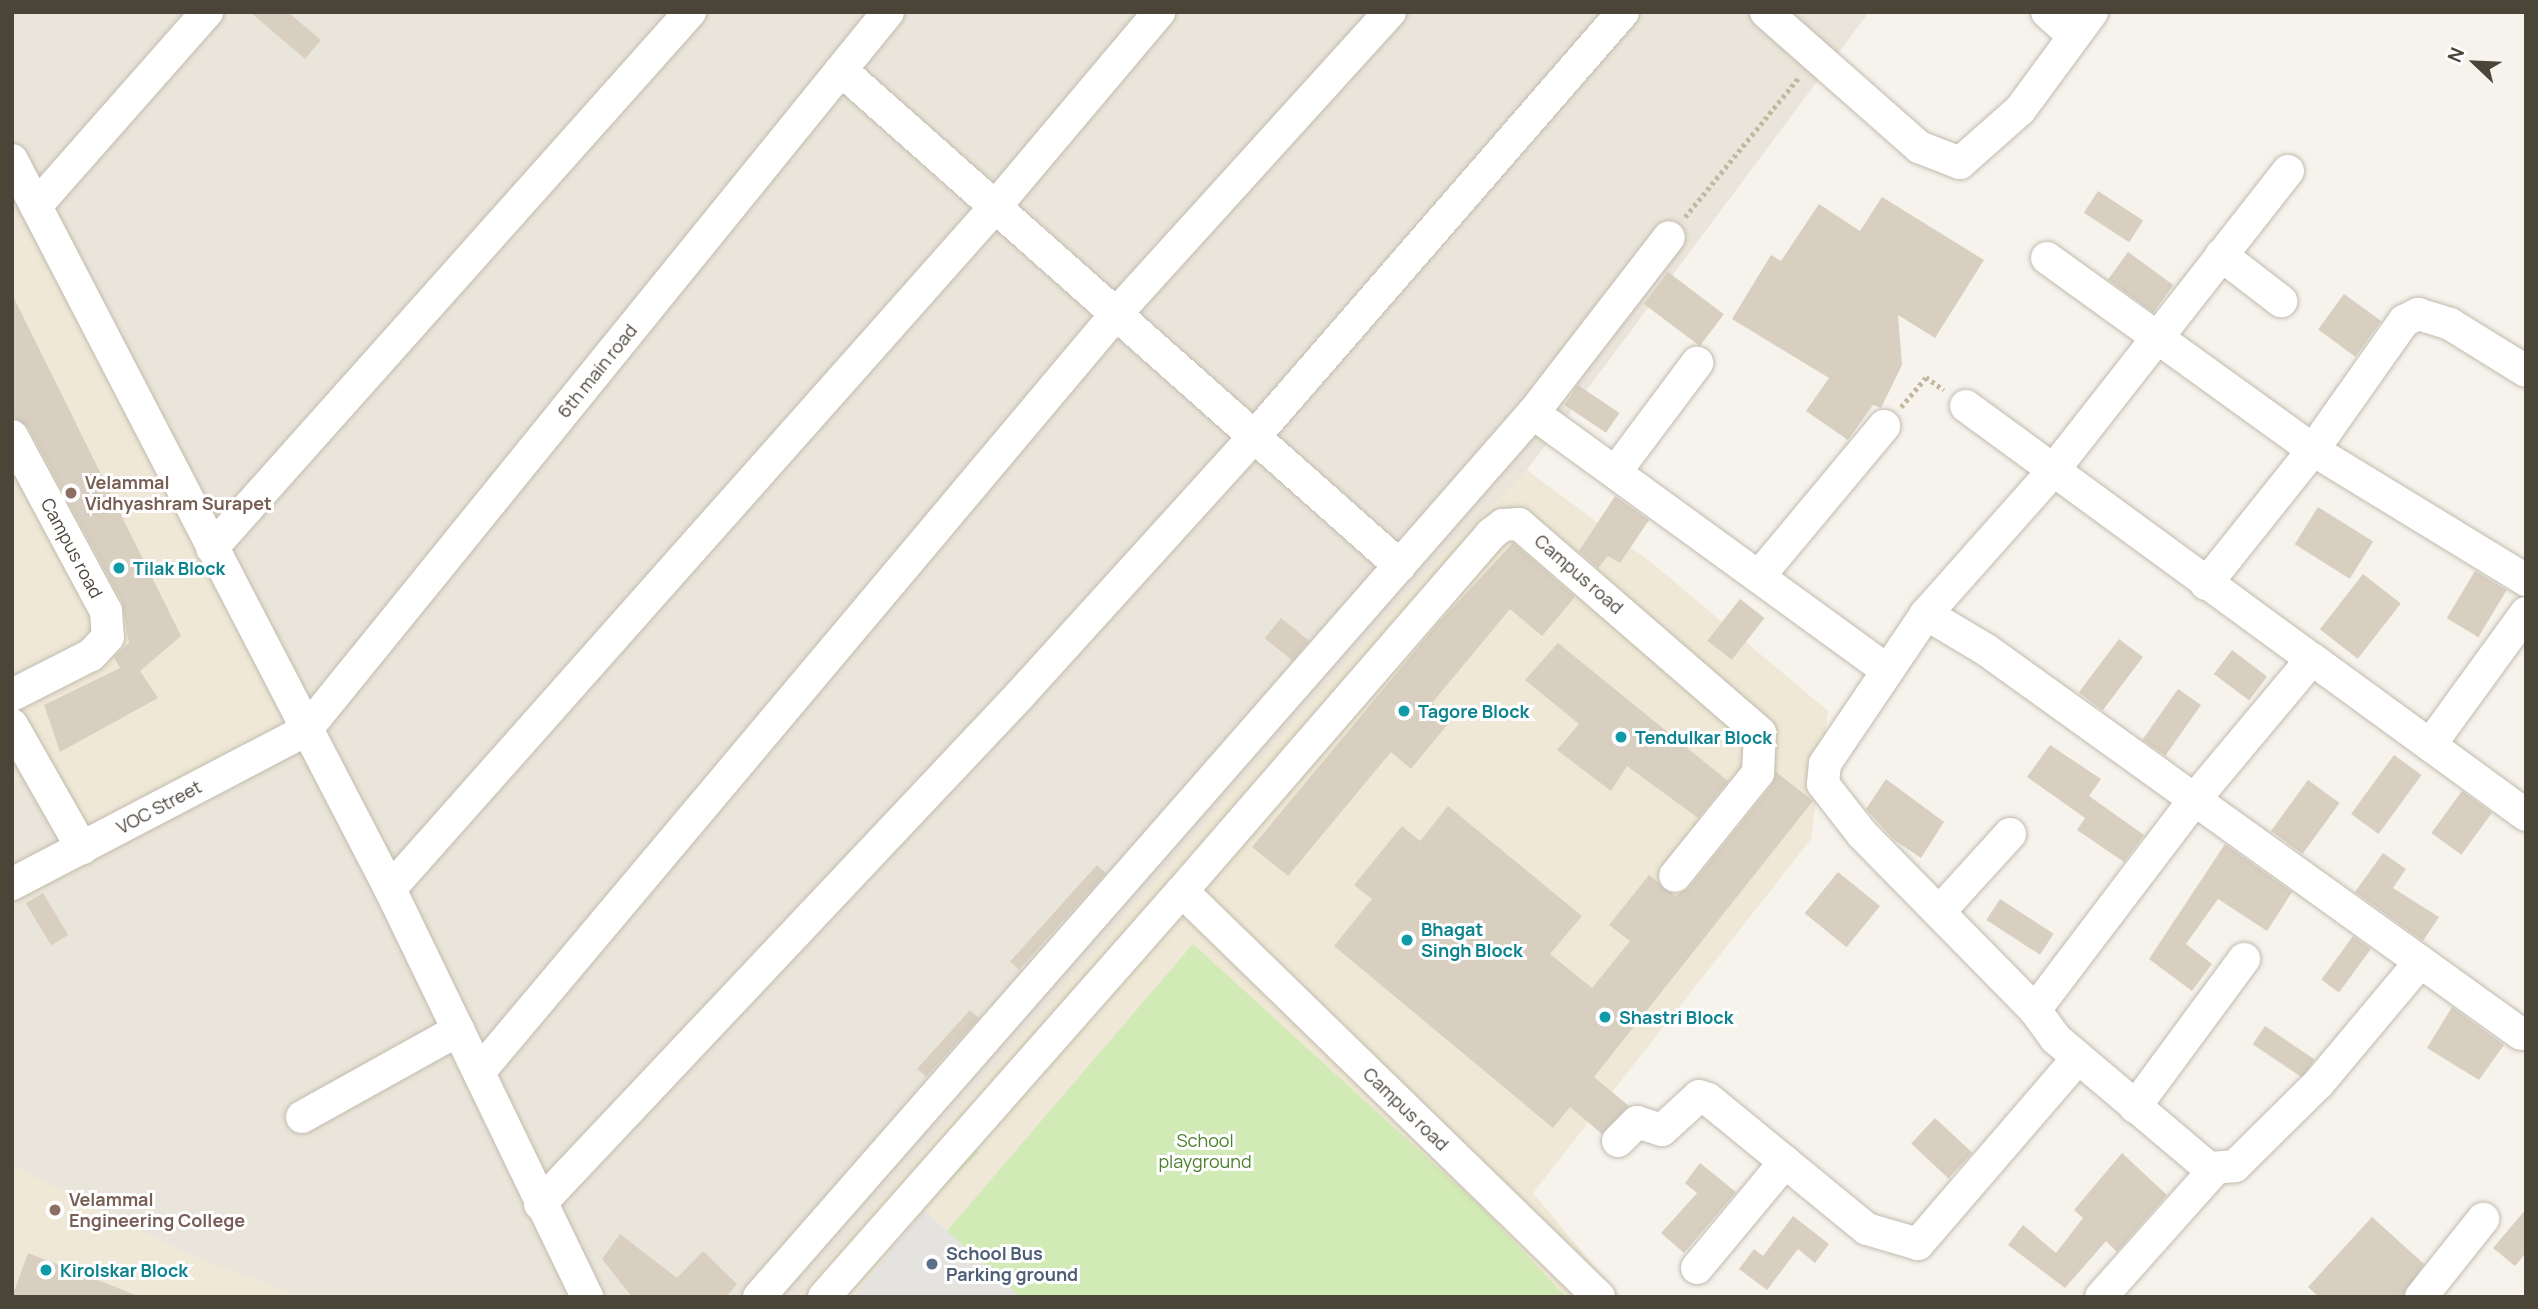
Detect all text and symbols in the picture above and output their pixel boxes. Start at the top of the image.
north arrow [2440,28,2510,98]
text: N [2441,43,2470,66]
street label: 6th main road [553,320,641,422]
place label: Velammal Vidhyashram Surapet [85,472,272,514]
marker: Velammal Vidhyashram Surapet [63,485,79,501]
street label: Campus road [37,494,107,602]
street label: Campus road [1530,530,1628,618]
place label: Tilak Block [133,557,225,579]
marker: Tilak Block [111,560,127,576]
place label: Tagore Block [1418,700,1529,722]
marker: Tagore Block [1396,703,1412,719]
place label: Tendulkar Block [1635,726,1772,748]
marker: Tendulkar Block [1613,729,1629,745]
street label: VOC Street [113,776,205,838]
place label: Bhagat Singh Block [1421,919,1523,962]
marker: Bhagat Singh Block [1399,932,1415,948]
place label: Shastri Block [1619,1006,1733,1028]
marker: Shastri Block [1597,1009,1613,1025]
street label: Campus road [1359,1063,1453,1155]
park label: School playground [1158,1130,1252,1172]
place label: Velammal Engineering College [69,1189,245,1232]
marker: Velammal Engineering College [47,1202,63,1218]
place label: School Bus Parking ground [946,1243,1078,1286]
marker: School Bus Parking ground [924,1256,940,1272]
place label: Kirolskar Block [60,1259,188,1281]
marker: Kirolskar Block [38,1262,54,1278]

